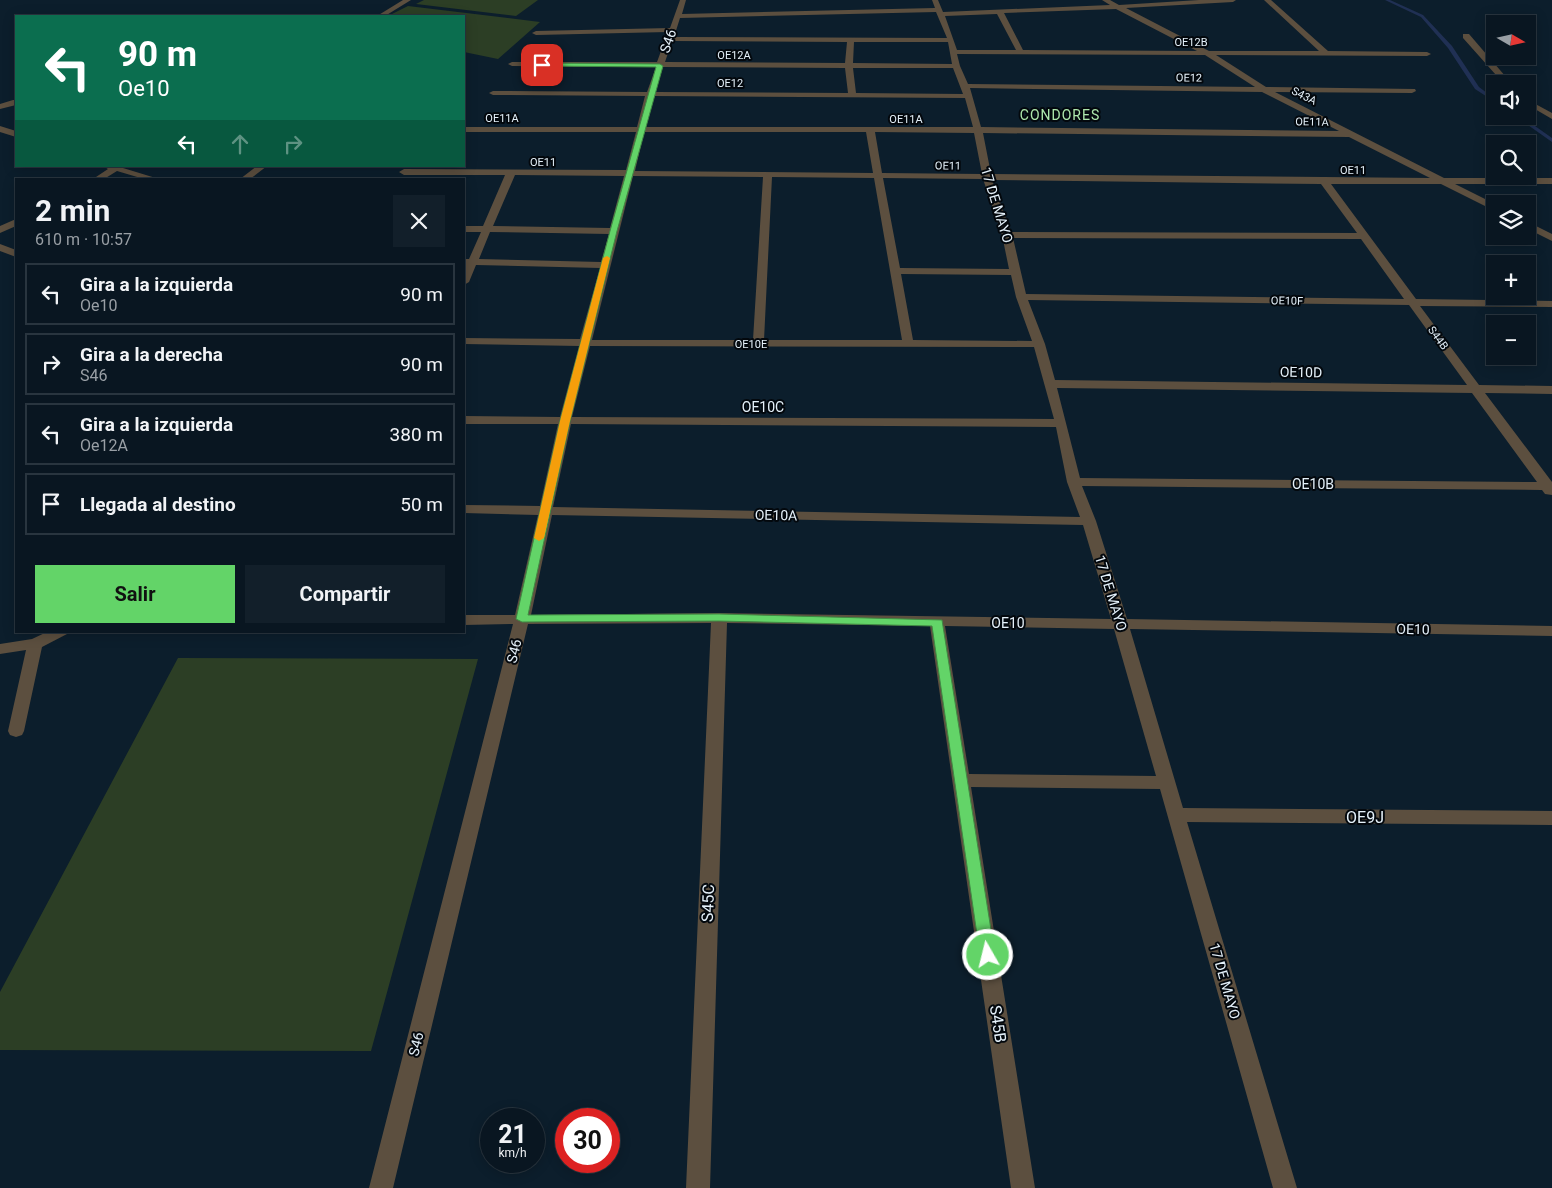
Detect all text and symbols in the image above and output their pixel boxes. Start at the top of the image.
north arrow [1486,15,1536,65]
map controls [1486,15,1536,365]
street label: S46 [657,27,680,55]
text: 90 m [118,34,197,75]
icon: left [35,35,100,100]
street label: OE12B [1174,36,1208,49]
pin [521,44,563,86]
street label: OE12A [717,49,751,62]
icon: arrive [528,51,556,79]
street label: OE12 [1176,71,1202,85]
button: sound [1486,75,1536,125]
text: Oe10 [118,76,170,101]
street label: OE12 [717,77,743,90]
street label: S43A [1289,84,1319,108]
district label: CONDORES [1020,107,1100,123]
street label: OE11A [485,112,519,125]
street label: OE11A [889,113,923,126]
street label: OE11A [1295,115,1330,129]
icon: left [173,130,201,158]
icon: ahead [226,130,254,158]
icon: right [279,130,307,158]
button: search [1486,135,1536,185]
street label: OE11 [530,156,556,169]
street label: OE11 [935,159,961,173]
street label: OE11 [1340,164,1366,177]
street label: 17 DE MAYO [978,165,1016,245]
text: 2 min [35,193,110,228]
button: close [393,195,445,247]
button: layers [1486,195,1536,245]
text: 610 m · 10:57 [35,230,132,249]
button: + [1486,255,1536,305]
text: Gira a la izquierda [80,273,233,296]
icon: left [37,280,65,308]
text: 90 m [400,283,443,306]
street label: OE10F [1271,294,1303,308]
text: Oe10 [80,296,117,315]
button: − [1486,315,1536,365]
street label: S44B [1425,324,1451,352]
street label: OE10E [735,338,767,351]
text: Gira a la derecha [80,343,223,366]
icon: right [37,350,65,378]
text: 90 m [400,353,443,376]
street label: OE10D [1280,364,1322,380]
text: S46 [80,366,107,385]
street label: OE10C [742,399,784,415]
text: Gira a la izquierda [80,413,233,436]
icon: left [37,420,65,448]
text: 380 m [390,423,443,446]
text: Oe12A [80,436,128,455]
street label: OE10B [1292,476,1334,492]
icon: arrive [37,490,65,518]
text: Llegada al destino [80,493,236,516]
text: 50 m [400,493,443,516]
street label: OE10A [755,507,797,523]
street label: 17 DE MAYO [1092,553,1130,633]
button: Salir [35,565,235,623]
button: Compartir [245,565,445,623]
street label: OE10 [991,615,1025,631]
street label: OE10 [1396,621,1430,637]
street label: S46 [503,637,525,665]
street label: OE9J [1346,808,1384,827]
street label: S45C [698,884,718,922]
position arrow [961,928,1013,980]
street label: 17 DE MAYO [1206,941,1244,1021]
street label: S45B [986,1004,1010,1044]
street label: S46 [405,1030,427,1058]
speed limit sign: 30 [555,1108,620,1173]
text: 21 [498,1120,527,1149]
text: km/h [498,1146,527,1160]

